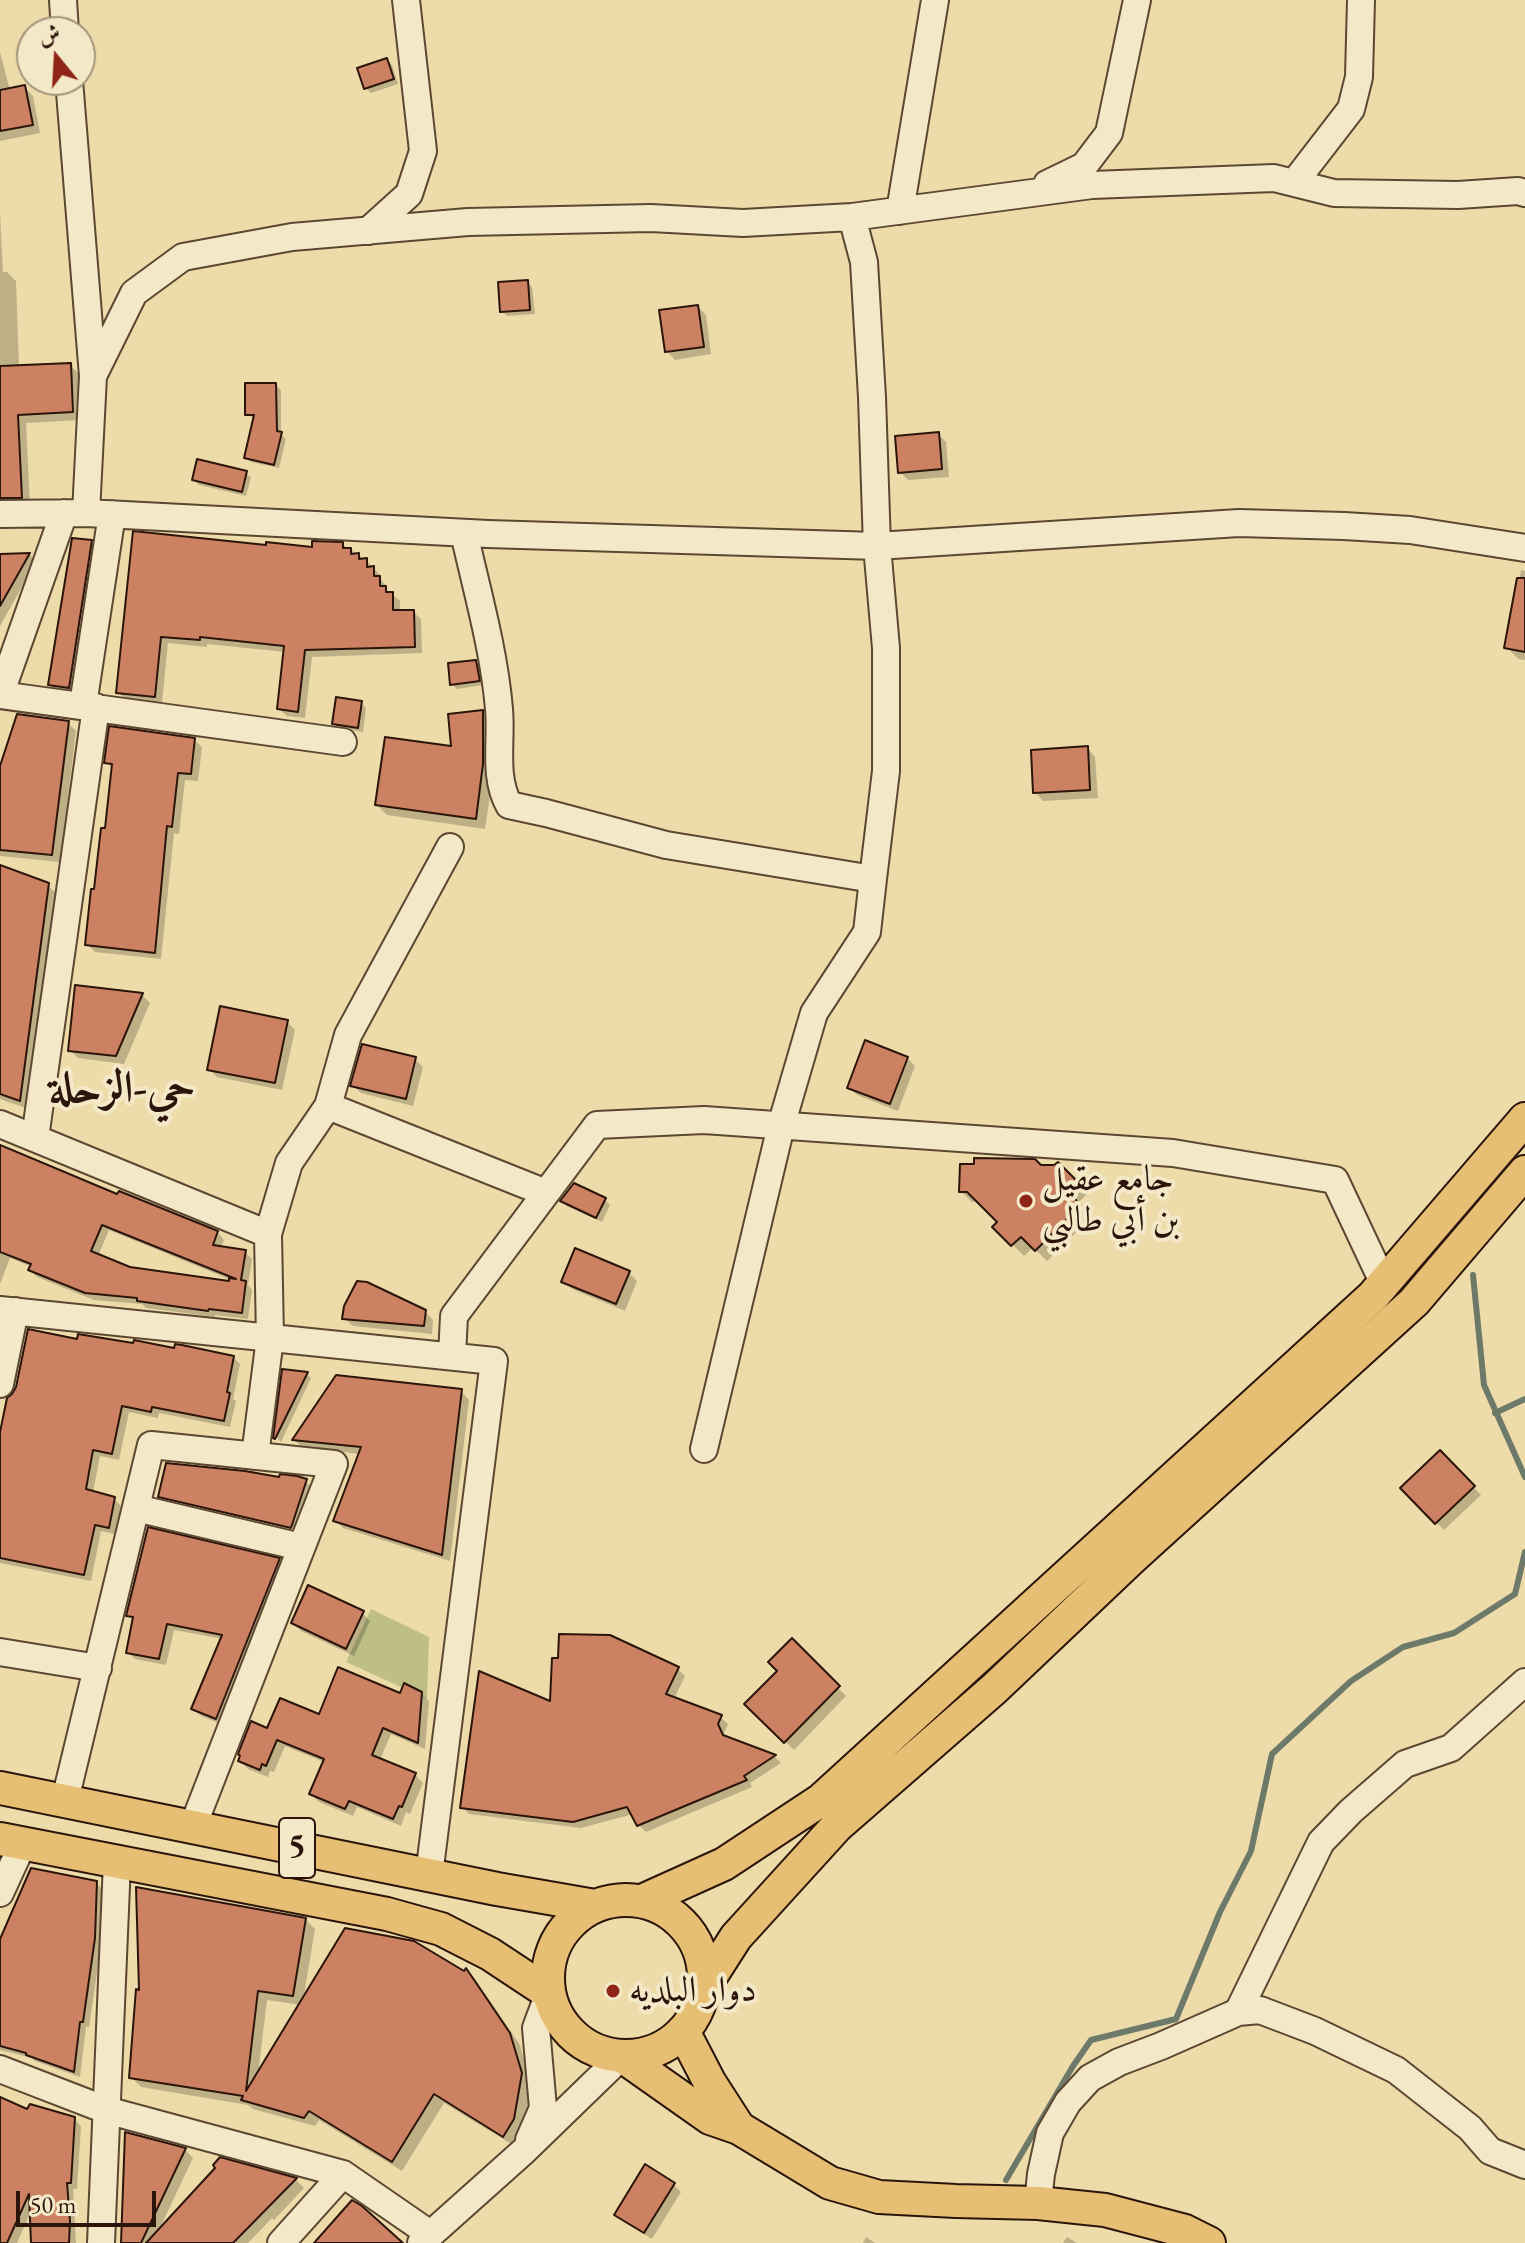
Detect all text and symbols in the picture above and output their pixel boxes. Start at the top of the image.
north arrow [16,16,96,96]
text: ش [34,17,64,52]
district label: حي-الزحلة [49,1064,195,1116]
place label: جامع عقيل بن أبي طالبي [1042,1158,1179,1243]
marker: جامع عقيل بن أبي طالبي [1017,1192,1035,1210]
road number: 5 [279,1818,315,1878]
place label: دوار البلديه [629,1969,757,2013]
marker: دوار البلديه [604,1982,622,2000]
scale bar [20,2175,160,2225]
text: 50 m [30,2189,77,2220]

